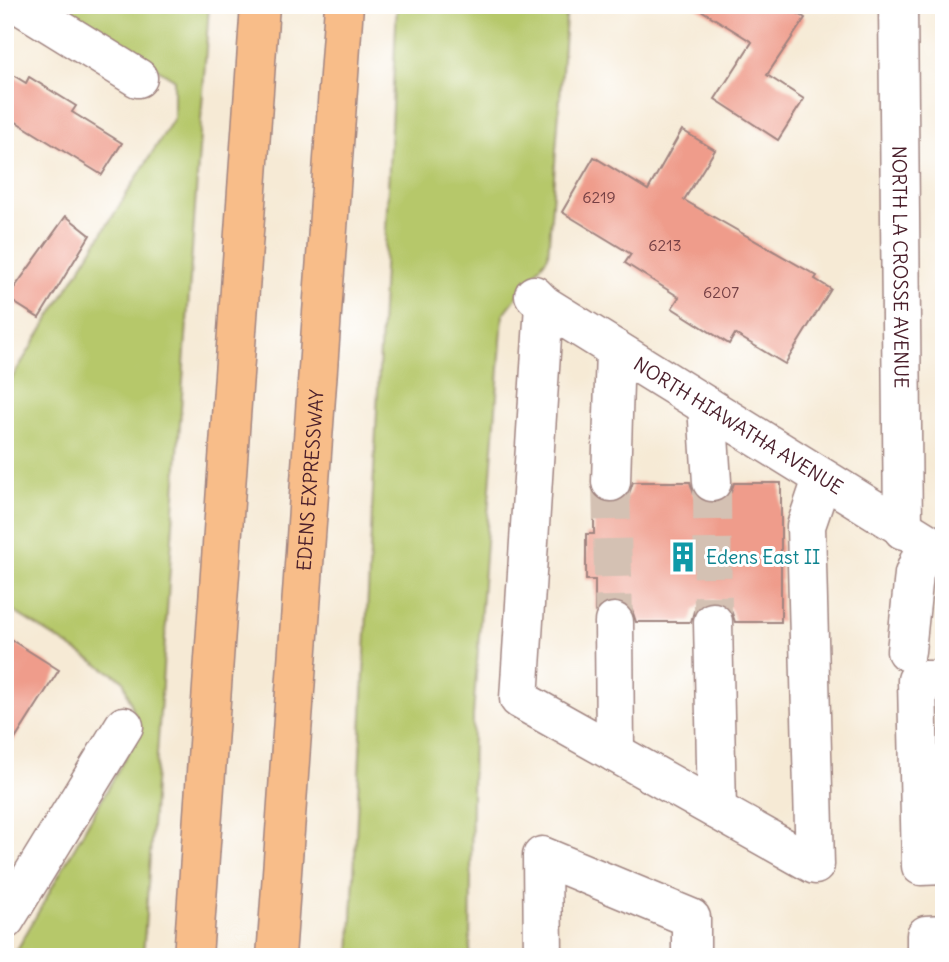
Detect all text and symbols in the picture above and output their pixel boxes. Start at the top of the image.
street label: NORTH LA CROSSE AVENUE [887,145,914,389]
house number: 6219 [582,187,616,207]
house number: 6213 [648,235,682,255]
house number: 6207 [703,282,739,302]
street label: NORTH HIAWATHA AVENUE [629,352,848,499]
street label: EDENS EXPRESSWAY [292,388,329,572]
building icon: Edens East II [666,540,700,574]
place label: Edens East II [706,545,820,569]

